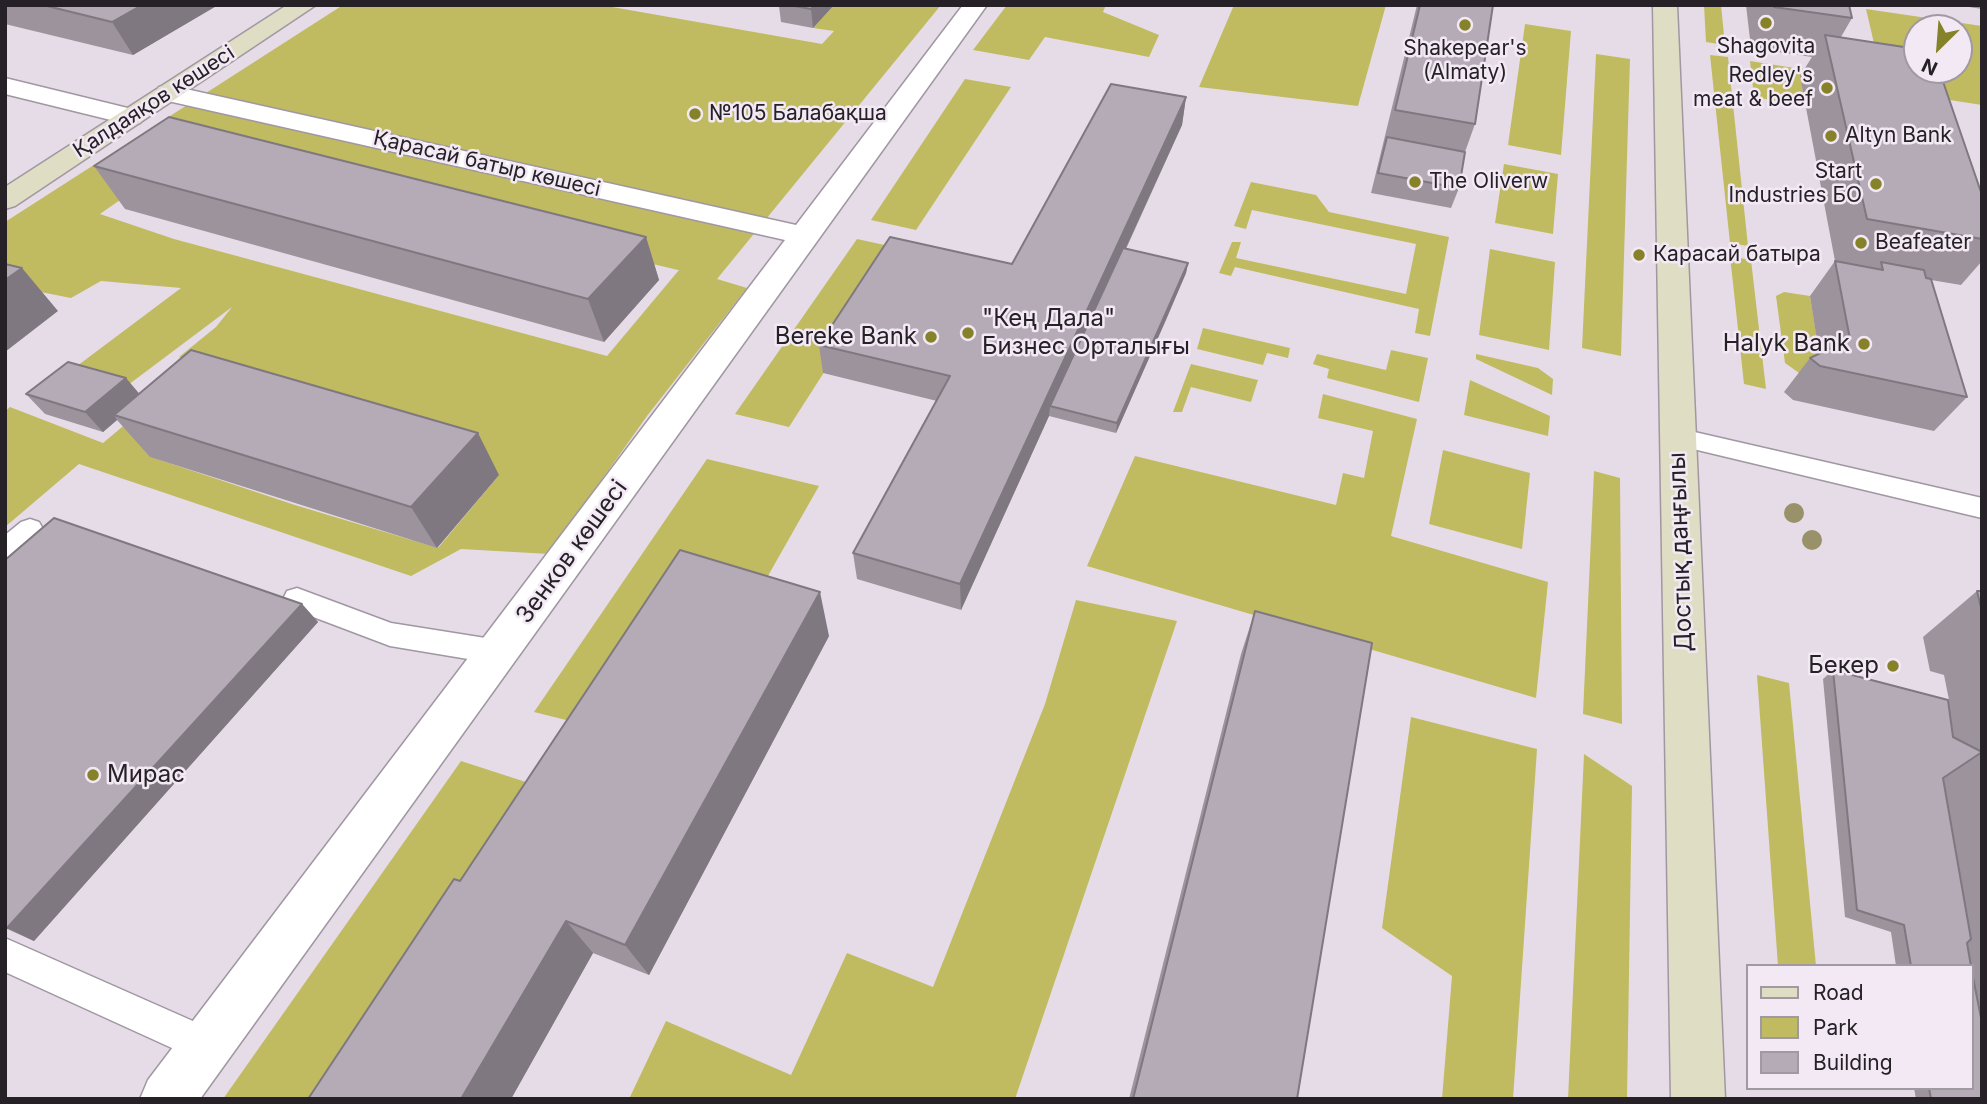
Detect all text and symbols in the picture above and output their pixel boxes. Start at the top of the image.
north arrow [1903,14,1973,84]
marker: Shagovita [1758,15,1774,31]
marker: Shakepear's (Almaty) [1457,17,1473,33]
place label: Shagovita [1717,34,1815,60]
place label: Shakepear's (Almaty) [1403,36,1527,86]
street label: Қалдаяқов көшесі [69,40,239,164]
text: N [1918,53,1941,80]
place label: Redley's meat & beef [1693,63,1813,113]
marker: Redley's meat & beef [1819,80,1835,96]
place label: №105 Балабақша [709,101,887,127]
marker: №105 Балабақша [687,106,703,122]
place label: Altyn Bank [1845,123,1952,149]
street label: Қарасай батыр көшесі [371,126,603,202]
marker: Altyn Bank [1823,128,1839,144]
place label: Start Industries БО [1729,159,1862,209]
place label: The Oliverw [1429,169,1548,195]
marker: The Oliverw [1407,174,1423,190]
marker: Start Industries БО [1868,176,1884,192]
place label: Beafeater [1875,230,1971,256]
marker: Beafeater [1853,235,1869,251]
place label: Карасай батыра [1653,242,1821,268]
marker: Карасай батыра [1631,247,1647,263]
place label: "Кең Дала" Бизнес Орталығы [982,305,1190,361]
place label: Bereke Bank [775,323,917,351]
marker: "Кең Дала" Бизнес Орталығы [960,325,976,341]
marker: Bereke Bank [923,329,939,345]
place label: Halyk Bank [1723,330,1850,358]
marker: Halyk Bank [1856,336,1872,352]
street label: Достық даңғылы [1663,452,1699,652]
street label: Зенков көшесі [510,475,634,629]
place label: Бекер [1808,652,1879,680]
marker: Бекер [1885,658,1901,674]
place label: Мирас [107,761,185,789]
marker: Мирас [85,767,101,783]
legend [1745,964,1973,1090]
text: Road [1813,980,1864,1005]
text: Park [1813,1015,1858,1040]
text: Building [1813,1050,1893,1075]

